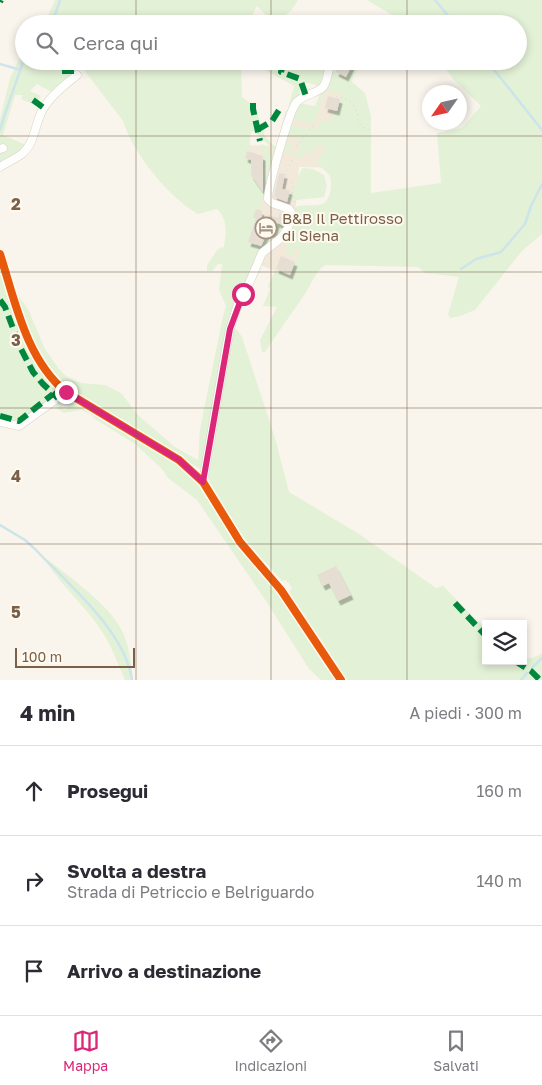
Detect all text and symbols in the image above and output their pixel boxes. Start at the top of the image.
search box [15,15,527,70]
icon: search [33,29,61,57]
text: Cerca qui [73,31,158,54]
north arrow [422,85,467,130]
text: 2 [11,194,21,214]
place label: B&B Il Pettirosso di Siena [282,209,403,244]
hotel icon: B&B Il Pettirosso di Siena [254,216,278,240]
route start [232,283,255,306]
text: 3 [11,330,21,350]
route end [55,381,78,404]
text: 4 [11,466,21,486]
text: 5 [11,602,21,622]
map controls [482,620,527,665]
button: layers [482,620,527,665]
scale bar [15,645,135,668]
text: 100 m [22,648,62,665]
text: 4 min [20,700,75,726]
text: A piedi · 300 m [410,703,522,723]
icon: ahead [20,777,48,805]
text: Prosegui [67,779,148,802]
text: 160 m [476,781,522,801]
text: Svolta a destra [67,859,206,882]
icon: right [20,867,48,895]
text: 140 m [476,871,522,891]
text: Strada di Petriccio e Belriguardo [67,882,314,902]
icon: arrive [20,957,48,985]
text: Arrivo a destinazione [67,959,261,982]
tab: Mappa [63,1027,108,1074]
tab: Indicazioni [234,1027,307,1074]
tab: Salvati [433,1027,479,1074]

